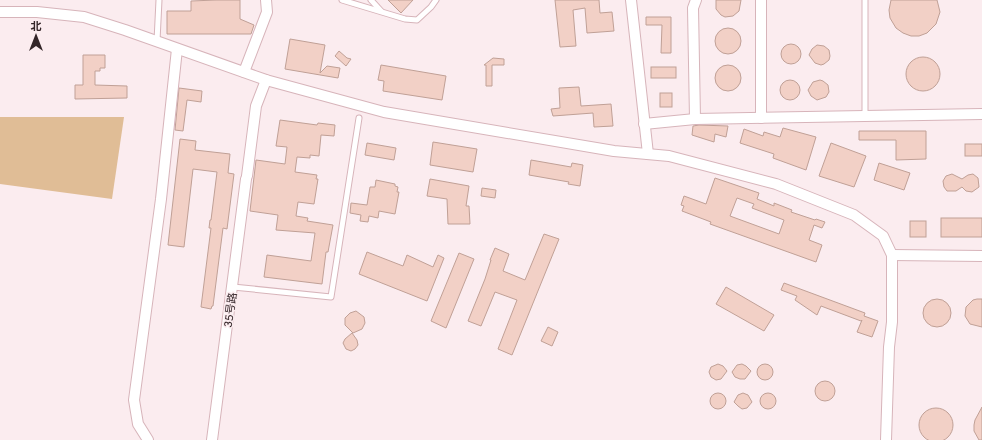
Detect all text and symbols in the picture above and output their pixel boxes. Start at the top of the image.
north arrow [16,16,56,56]
text: 北 [31,20,42,34]
street label: 35号路 [222,292,240,329]

